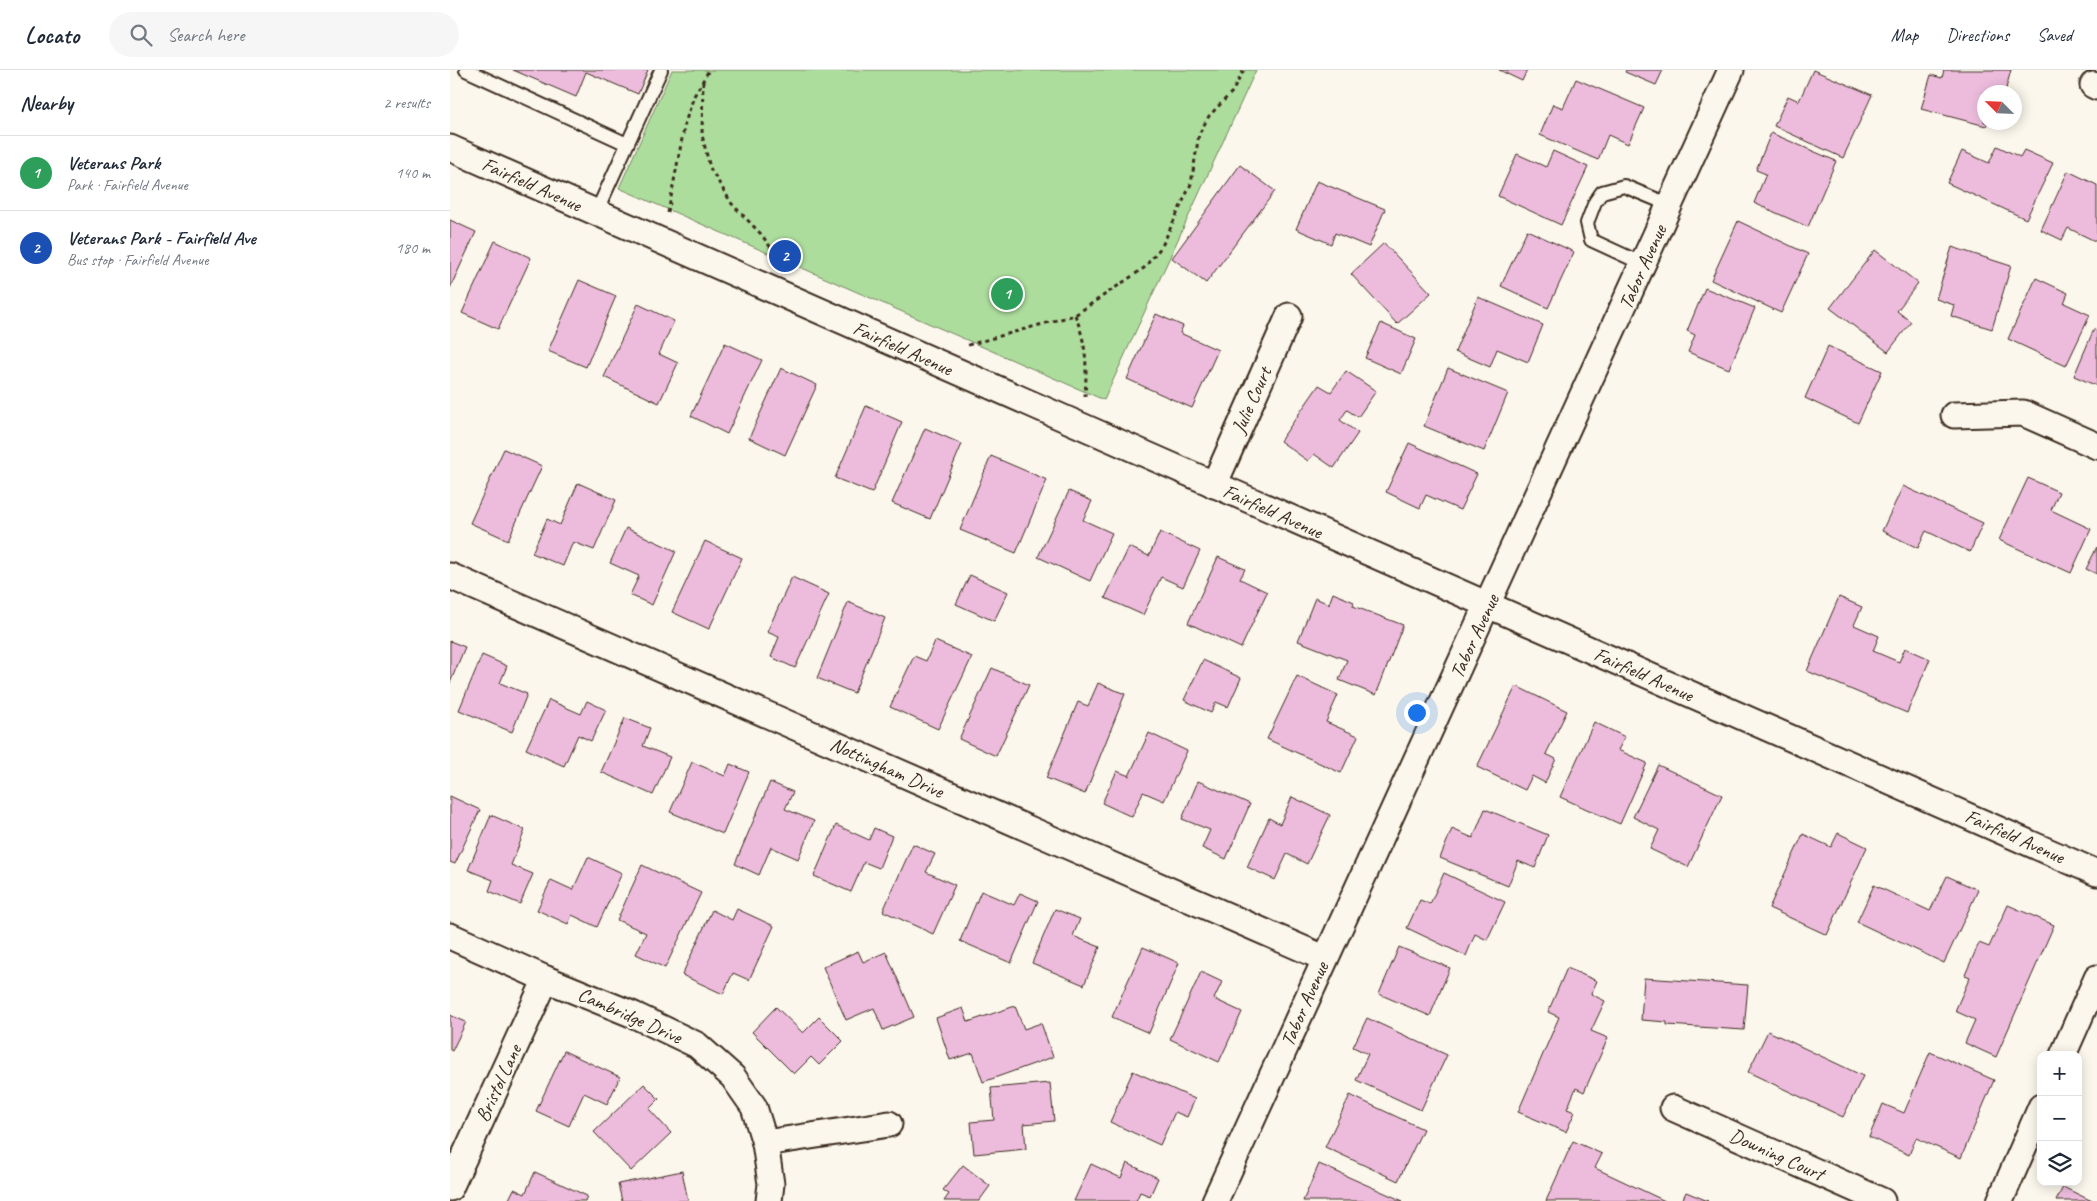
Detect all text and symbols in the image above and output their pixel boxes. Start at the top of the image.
search box [109,12,459,57]
text: Locato [25,20,79,50]
icon: search [127,21,155,49]
text: Search here [167,23,245,47]
text: Map [1891,24,1918,46]
text: Directions [1946,24,2009,46]
text: Saved [2037,24,2072,46]
north arrow [1977,85,2022,130]
text: Nearby [20,90,73,116]
text: 2 results [383,93,430,113]
text: Veterans Park [67,151,160,175]
street label: Fairfield Avenue [478,152,587,218]
text: 1 [32,163,40,183]
text: 140 m [396,163,430,183]
text: Park · Fairfield Avenue [67,175,188,195]
street label: Tabor Avenue [1613,220,1673,313]
text: Veterans Park - Fairfield Ave [67,226,256,250]
pin: 2 [769,237,801,275]
text: 2 [32,238,40,258]
text: 180 m [396,238,430,258]
text: Bus stop · Fairfield Avenue [67,250,208,270]
pin: 1 [991,275,1023,313]
street label: Fairfield Avenue [849,316,958,382]
street label: Julie Court [1225,361,1278,438]
street label: Fairfield Avenue [1219,479,1328,545]
street label: Tabor Avenue [1444,589,1505,682]
street label: Fairfield Avenue [1590,642,1699,708]
your location [1404,700,1430,726]
street label: Nottingham Drive [826,731,949,804]
street label: Fairfield Avenue [1961,804,2070,870]
street label: Tabor Avenue [1275,957,1335,1050]
street label: Cambridge Drive [574,981,687,1050]
street label: Bristol Lane [470,1039,528,1126]
map controls [2037,1051,2082,1186]
button: + [2037,1051,2082,1096]
button: − [2037,1096,2082,1141]
street label: Downing Court [1726,1123,1831,1188]
button: layers [2037,1141,2082,1186]

